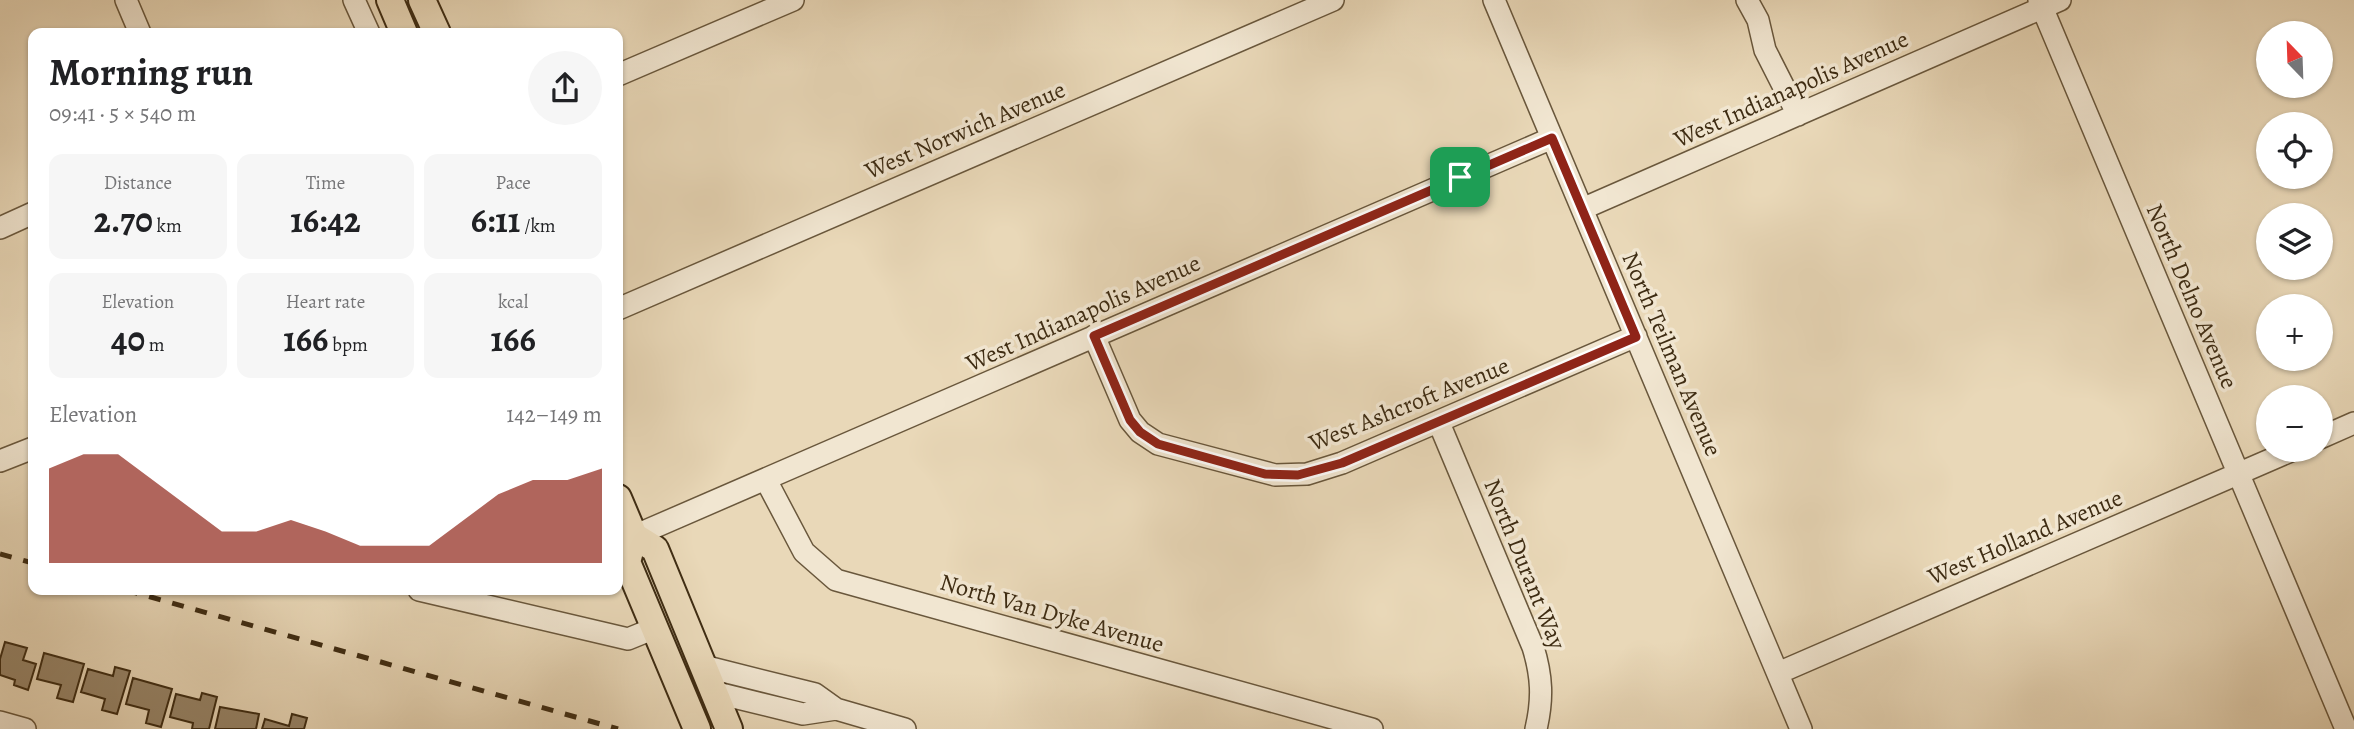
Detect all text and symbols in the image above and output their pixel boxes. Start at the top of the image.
north arrow [2256,21,2333,98]
map controls [2256,21,2333,462]
street label: West Indianapolis Avenue [1668,23,1913,156]
text: Morning run [49,46,253,98]
button: share [528,51,602,125]
street label: West Norwich Avenue [859,73,1070,187]
text: 09:41 · 5 × 540 m [49,98,196,129]
button: locate [2256,112,2333,189]
pin [1430,147,1490,207]
icon: arrive [1441,158,1479,196]
text: Distance [104,170,172,196]
text: Time [306,170,345,196]
text: Pace [496,170,531,196]
text: 2.70 [94,196,153,244]
text: 16:42 [290,196,361,244]
text: 6:11 [471,196,520,244]
street label: North Delno Avenue [2139,199,2245,393]
button: layers [2256,203,2333,280]
text: km [153,213,182,239]
text: /km [520,213,556,239]
street label: West Indianapolis Avenue [960,247,1205,380]
street label: North Teilman Avenue [1614,247,1730,461]
text: Elevation [101,289,174,315]
text: Heart rate [286,289,365,315]
text: kcal [498,289,528,315]
button: + [2256,294,2333,371]
text: 40 [111,315,145,363]
text: 166 [283,315,328,363]
text: 166 [491,315,536,363]
text: m [145,332,165,358]
text: bpm [328,332,368,358]
street label: West Ashcroft Avenue [1303,349,1514,459]
button: − [2256,385,2333,462]
text: Elevation [49,399,137,430]
text: 142–149 m [506,399,602,430]
street label: North Durant Way [1476,474,1574,654]
street label: West Holland Avenue [1922,482,2127,593]
street label: North Van Dyke Avenue [936,566,1168,660]

